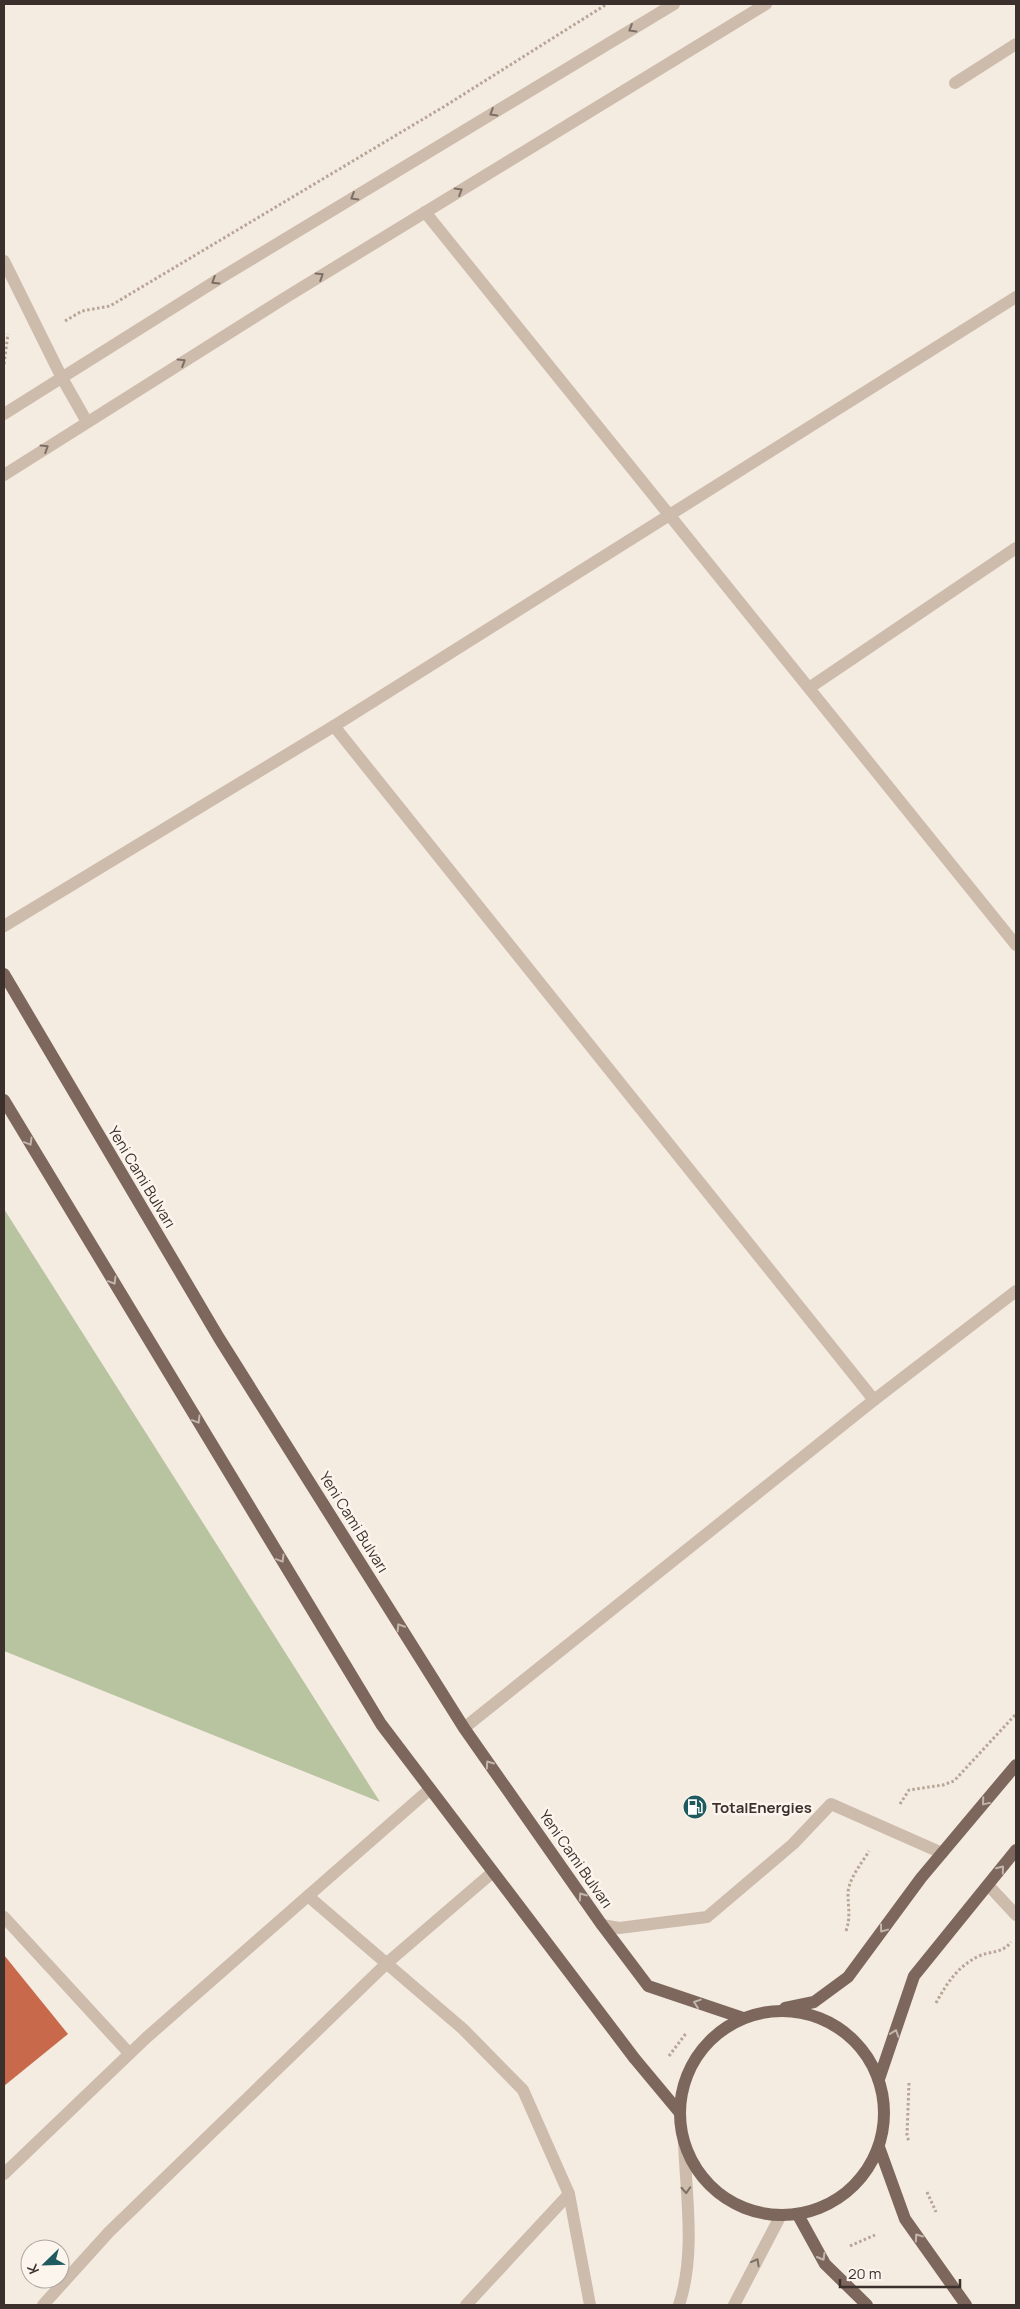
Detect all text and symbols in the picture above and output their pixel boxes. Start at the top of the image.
one-way arrow [628,23,637,32]
one-way arrow [489,107,498,117]
one-way arrow [453,188,462,198]
one-way arrow [350,191,359,201]
one-way arrow [315,273,324,283]
one-way arrow [211,275,220,285]
one-way arrow [177,359,186,368]
one-way arrow [39,445,48,455]
street label: Yeni Cami Bulvarı [103,1122,181,1232]
one-way arrow [23,1137,32,1146]
one-way arrow [107,1276,117,1285]
one-way arrow [191,1415,201,1424]
street label: Yeni Cami Bulvarı [315,1468,393,1576]
one-way arrow [275,1554,285,1563]
one-way arrow [397,1624,407,1633]
one-way arrow [486,1760,495,1769]
fuel station icon: TotalEnergies [682,1794,708,1820]
one-way arrow [982,1796,991,1805]
place label: TotalEnergies [712,1797,812,1818]
street label: Yeni Cami Bulvarı [534,1806,618,1912]
one-way arrow [995,1866,1004,1875]
one-way arrow [579,1893,588,1902]
one-way arrow [881,1923,889,1932]
one-way arrow [693,1998,701,2008]
one-way arrow [889,2029,899,2038]
one-way arrow [681,2187,692,2195]
one-way arrow [915,2233,924,2243]
north arrow [20,2239,70,2289]
one-way arrow [815,2252,825,2261]
scale bar [840,2256,960,2288]
one-way arrow [750,2258,760,2267]
text: K [22,2261,43,2277]
text: 20 m [848,2263,881,2284]

